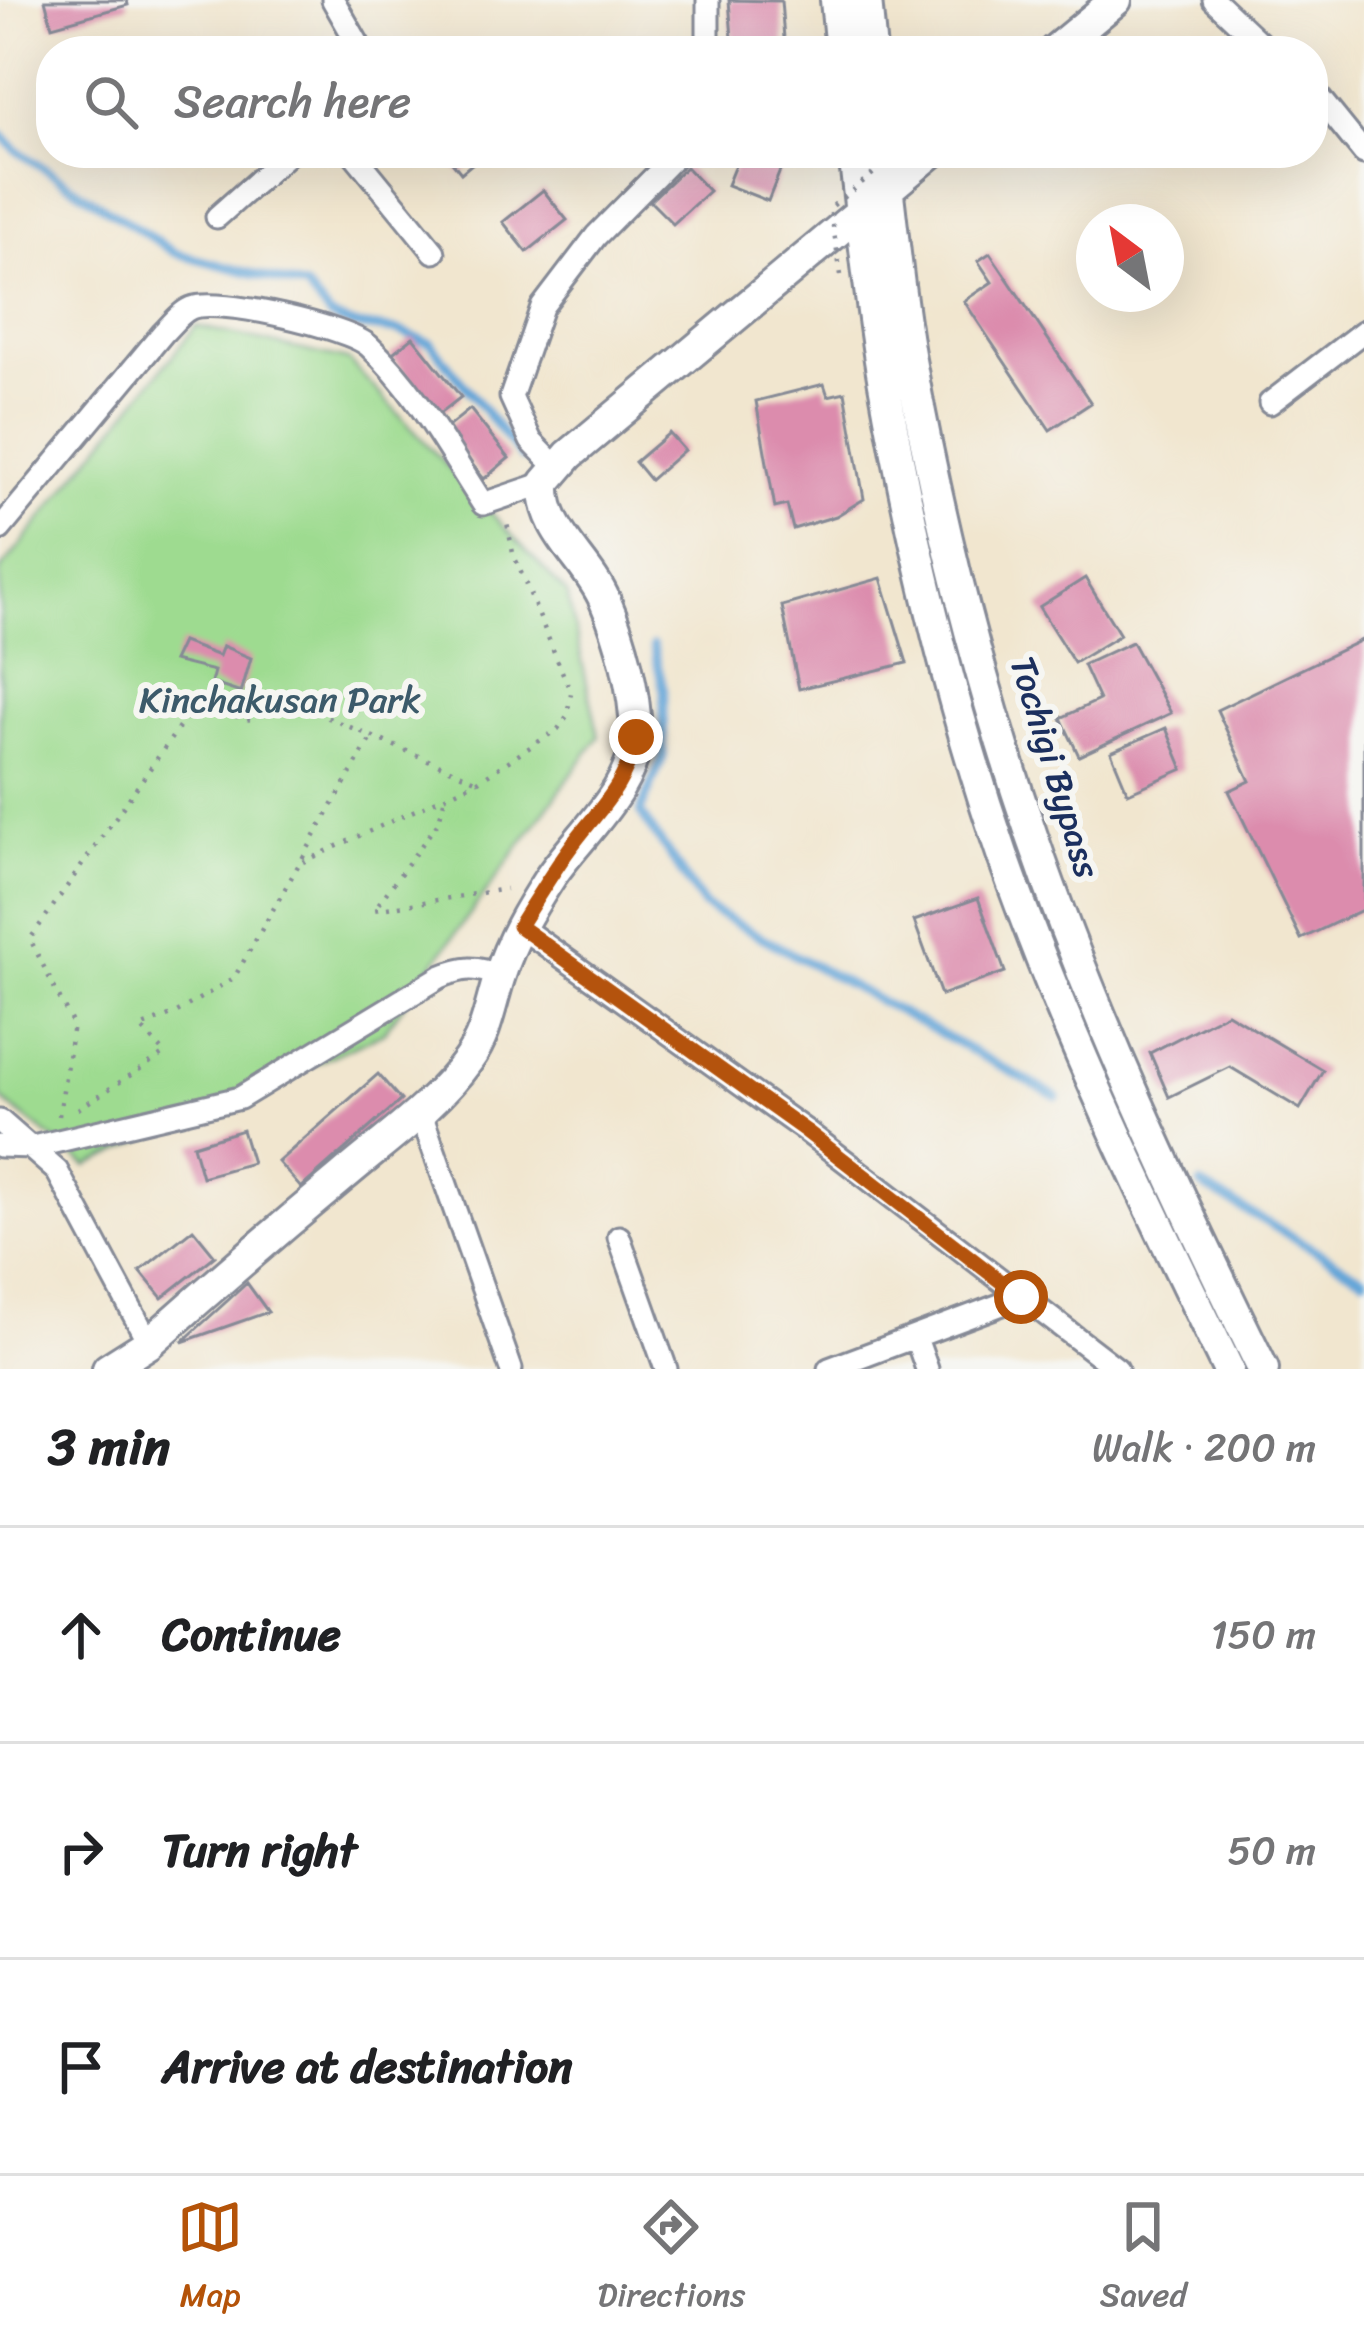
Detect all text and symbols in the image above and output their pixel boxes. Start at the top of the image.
search box [36,36,1328,168]
text: Search here [174,62,411,142]
icon: search [78,69,144,135]
north arrow [1076,204,1184,312]
street label: Tochigi Bypass [991,648,1119,886]
park label: Kinchakusan Park [139,668,421,732]
route end [609,710,663,764]
route start [994,1270,1048,1324]
text: 3 min [48,1402,170,1492]
text: Walk · 200 m [1092,1413,1316,1482]
text: Continue [162,1595,341,1675]
text: 150 m [1211,1600,1316,1669]
icon: ahead [48,1602,114,1668]
text: Turn right [162,1811,357,1891]
text: 50 m [1227,1816,1316,1885]
icon: right [48,1818,114,1884]
text: Arrive at destination [162,2027,572,2107]
icon: arrive [48,2034,114,2100]
tab: Map [177,2194,243,2324]
tab: Directions [598,2194,745,2324]
tab: Saved [1100,2194,1187,2324]

